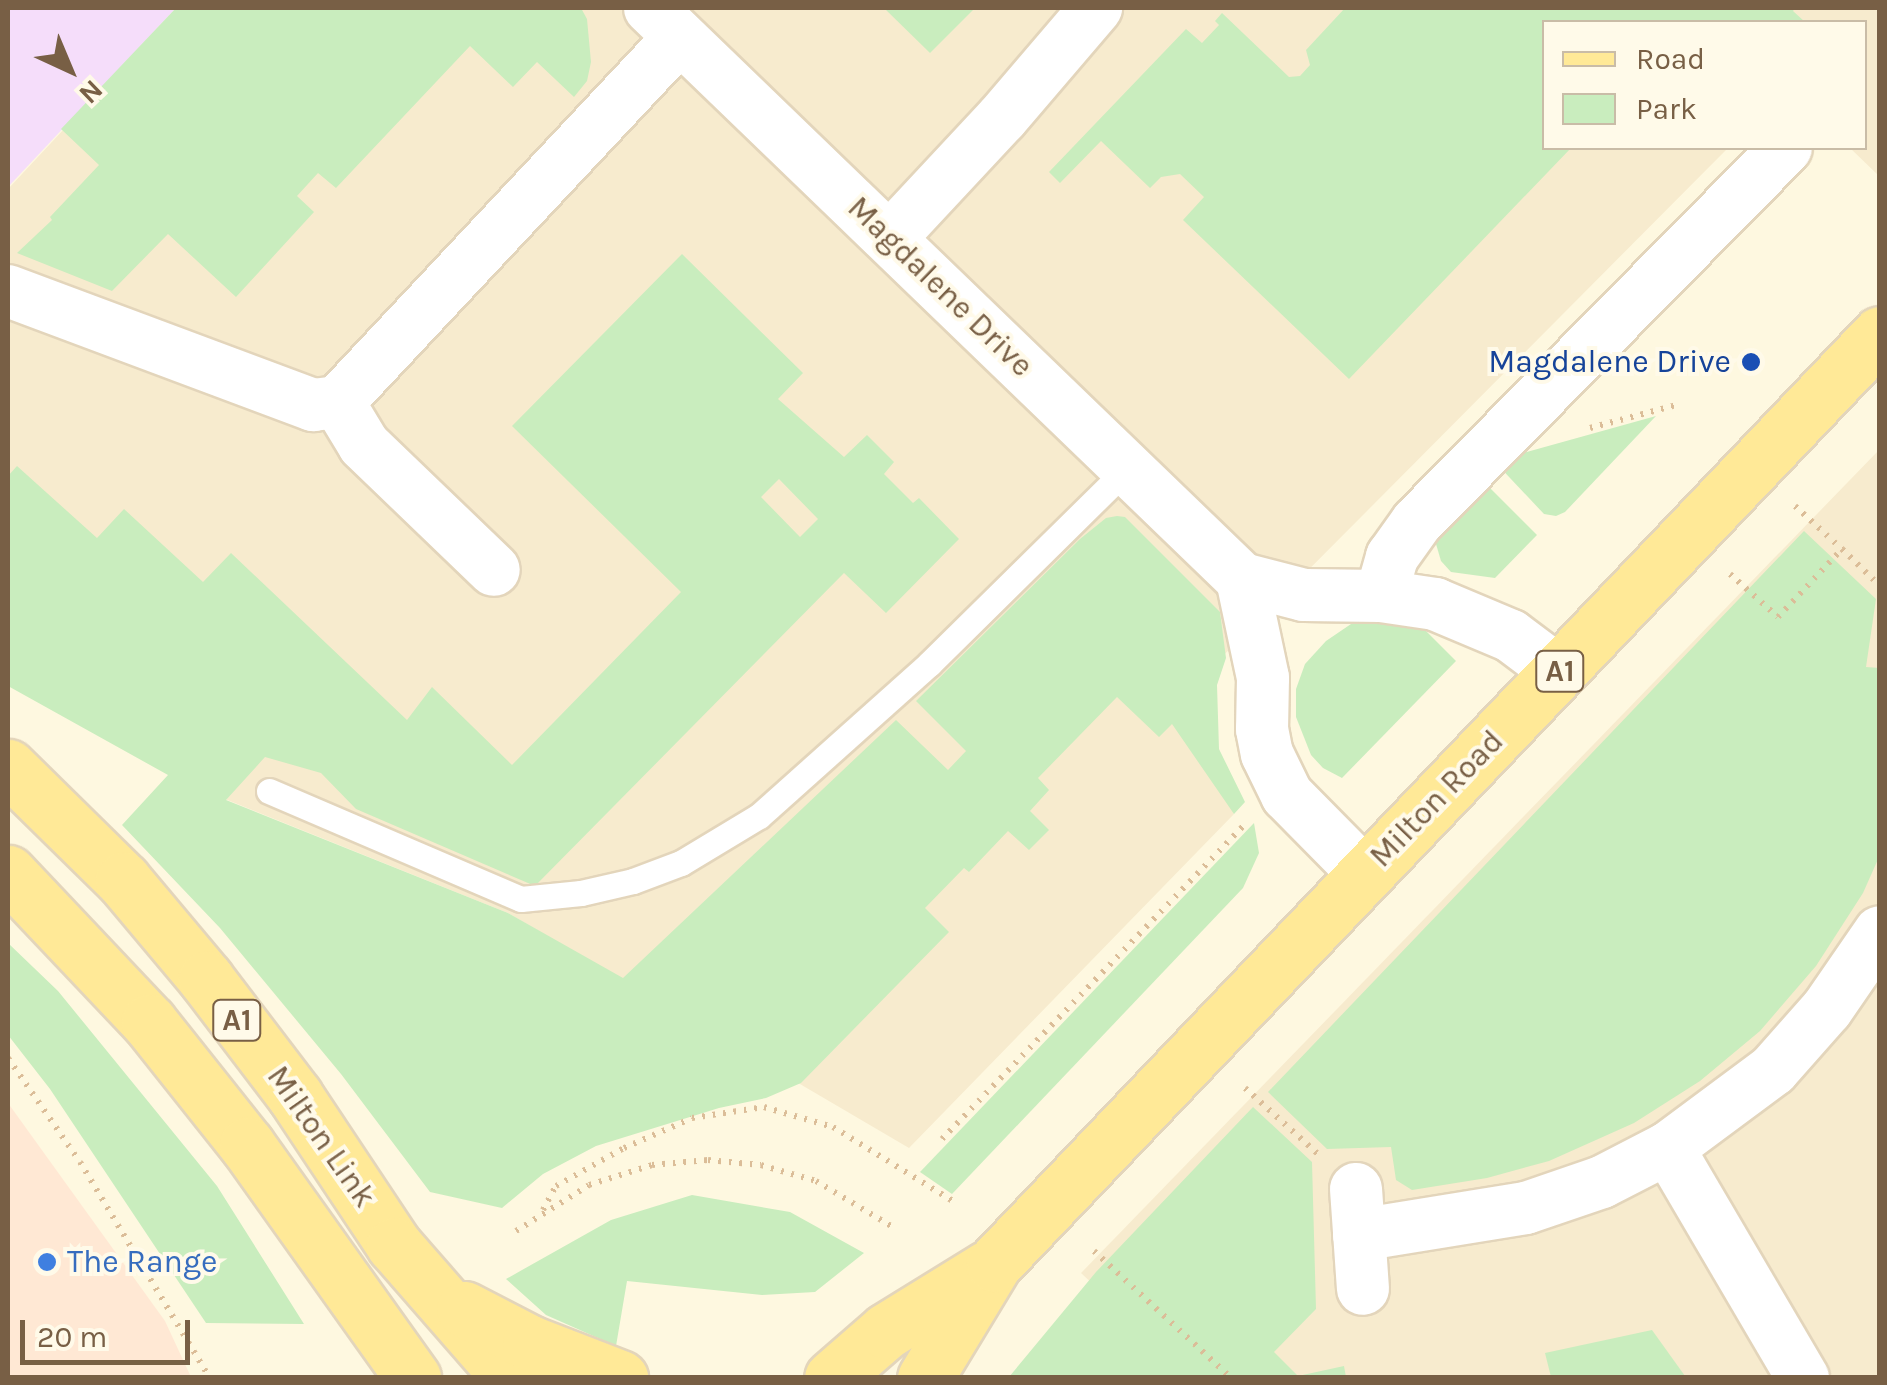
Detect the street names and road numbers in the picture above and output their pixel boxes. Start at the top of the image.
street label: Magdalene Drive [839,189,1041,385]
road number: A1 [1535,646,1585,696]
street label: Milton Road [1362,722,1512,876]
road number: A1 [212,995,262,1045]
street label: Milton Link [258,1059,384,1215]

